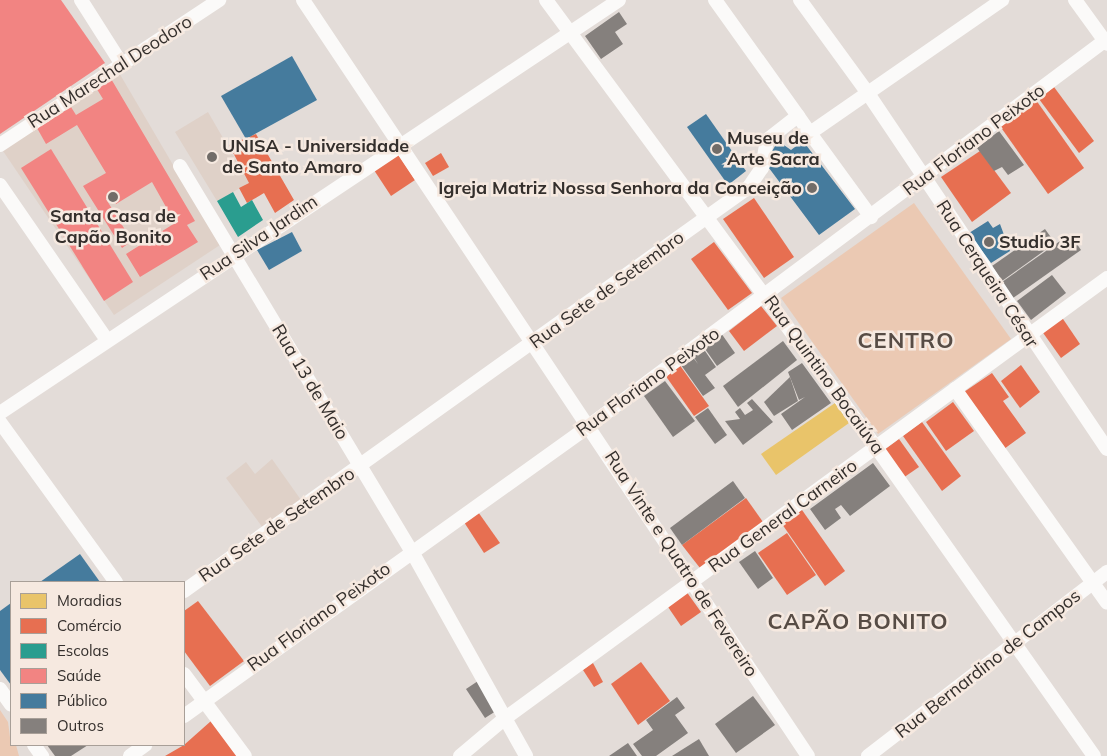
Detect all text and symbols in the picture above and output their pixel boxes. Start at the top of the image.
street label: Rua Marechal Deodoro [24,11,196,133]
street label: Rua Floriano Peixoto [899,80,1049,200]
place label: Museu de Arte Sacra [727,128,820,170]
place label: UNISA - Universidade de Santo Amaro [222,136,409,178]
marker: Museu de Arte Sacra [711,143,723,155]
marker: UNISA - Universidade de Santo Amaro [206,151,218,163]
place label: Igreja Matriz Nossa Senhora da Conceição [438,177,802,199]
marker: Igreja Matriz Nossa Senhora da Conceição [806,182,818,194]
marker: Santa Casa de Capão Bonito [106,190,120,204]
street label: Rua Silva Jardim [196,191,322,285]
street label: Rua Cerqueira César [931,196,1043,352]
place label: Santa Casa de Capão Bonito [50,206,176,248]
street label: Rua Sete de Setembro [526,227,688,353]
place label: Studio 3F [999,231,1081,253]
marker: Studio 3F [983,236,995,248]
street label: Rua Quintino Bocaiúva [759,292,889,458]
street label: Rua 13 de Maio [267,320,353,444]
street label: Rua Floriano Peixoto [572,323,724,441]
district label: CENTRO [857,328,955,354]
street label: Rua Vinte e Quatro de Fevereiro [600,447,762,681]
street label: Rua General Carneiro [704,455,862,577]
street label: Rua Sete de Setembro [195,463,359,587]
street label: Rua Floriano Peixoto [243,558,395,676]
legend [10,581,185,746]
street label: Rua Bernardino de Campos [891,585,1085,743]
text: Moradias [57,591,122,610]
district label: CAPÃO BONITO [766,609,950,635]
text: Comércio [57,616,122,635]
text: Escolas [57,641,109,660]
text: Saúde [57,666,101,685]
text: Público [57,691,107,710]
text: Outros [57,716,104,735]

